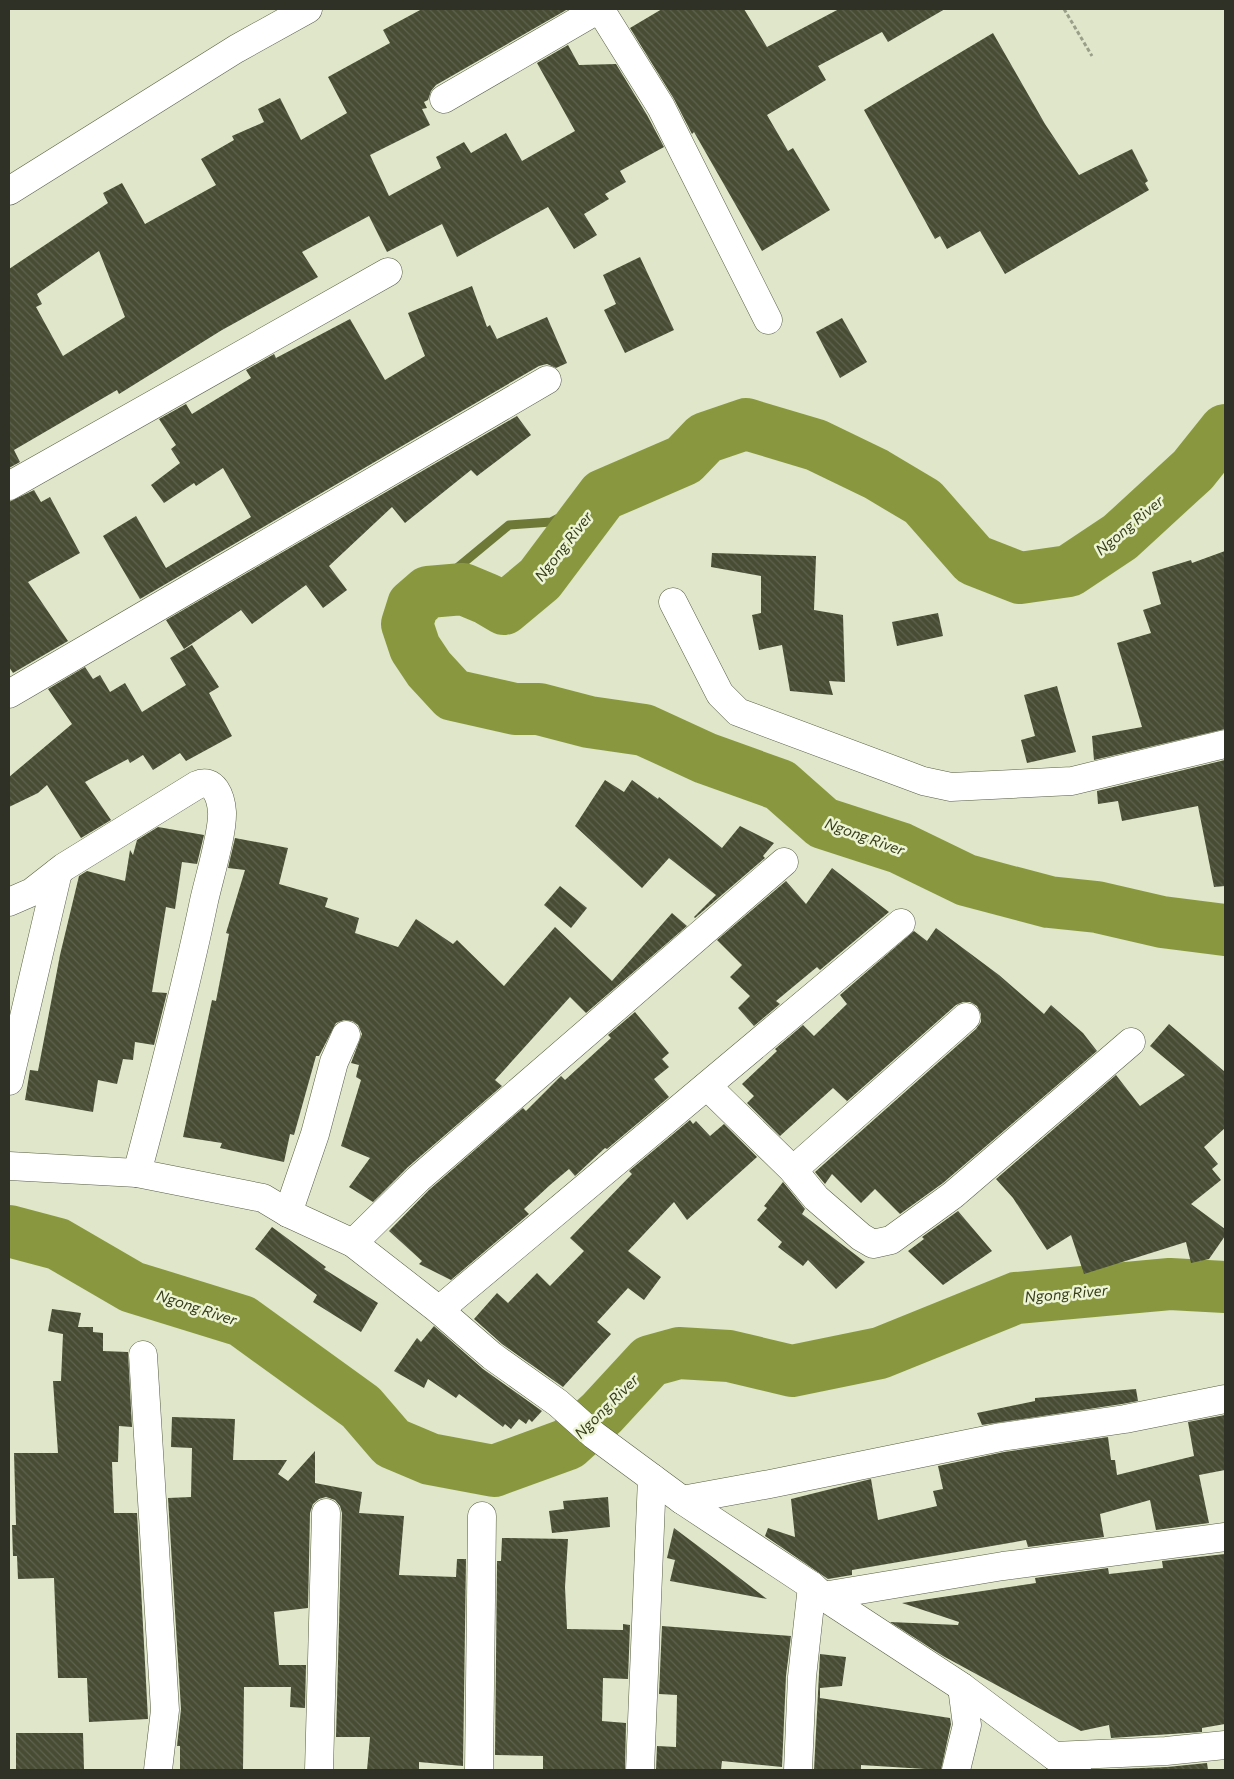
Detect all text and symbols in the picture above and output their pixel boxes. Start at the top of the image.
water label: Ngong River [1091,491,1167,559]
water label: Ngong River [530,507,596,584]
water label: Ngong River [823,813,908,859]
water label: Ngong River [1024,1280,1109,1306]
water label: Ngong River [155,1286,240,1329]
water label: Ngong River [570,1370,642,1442]

